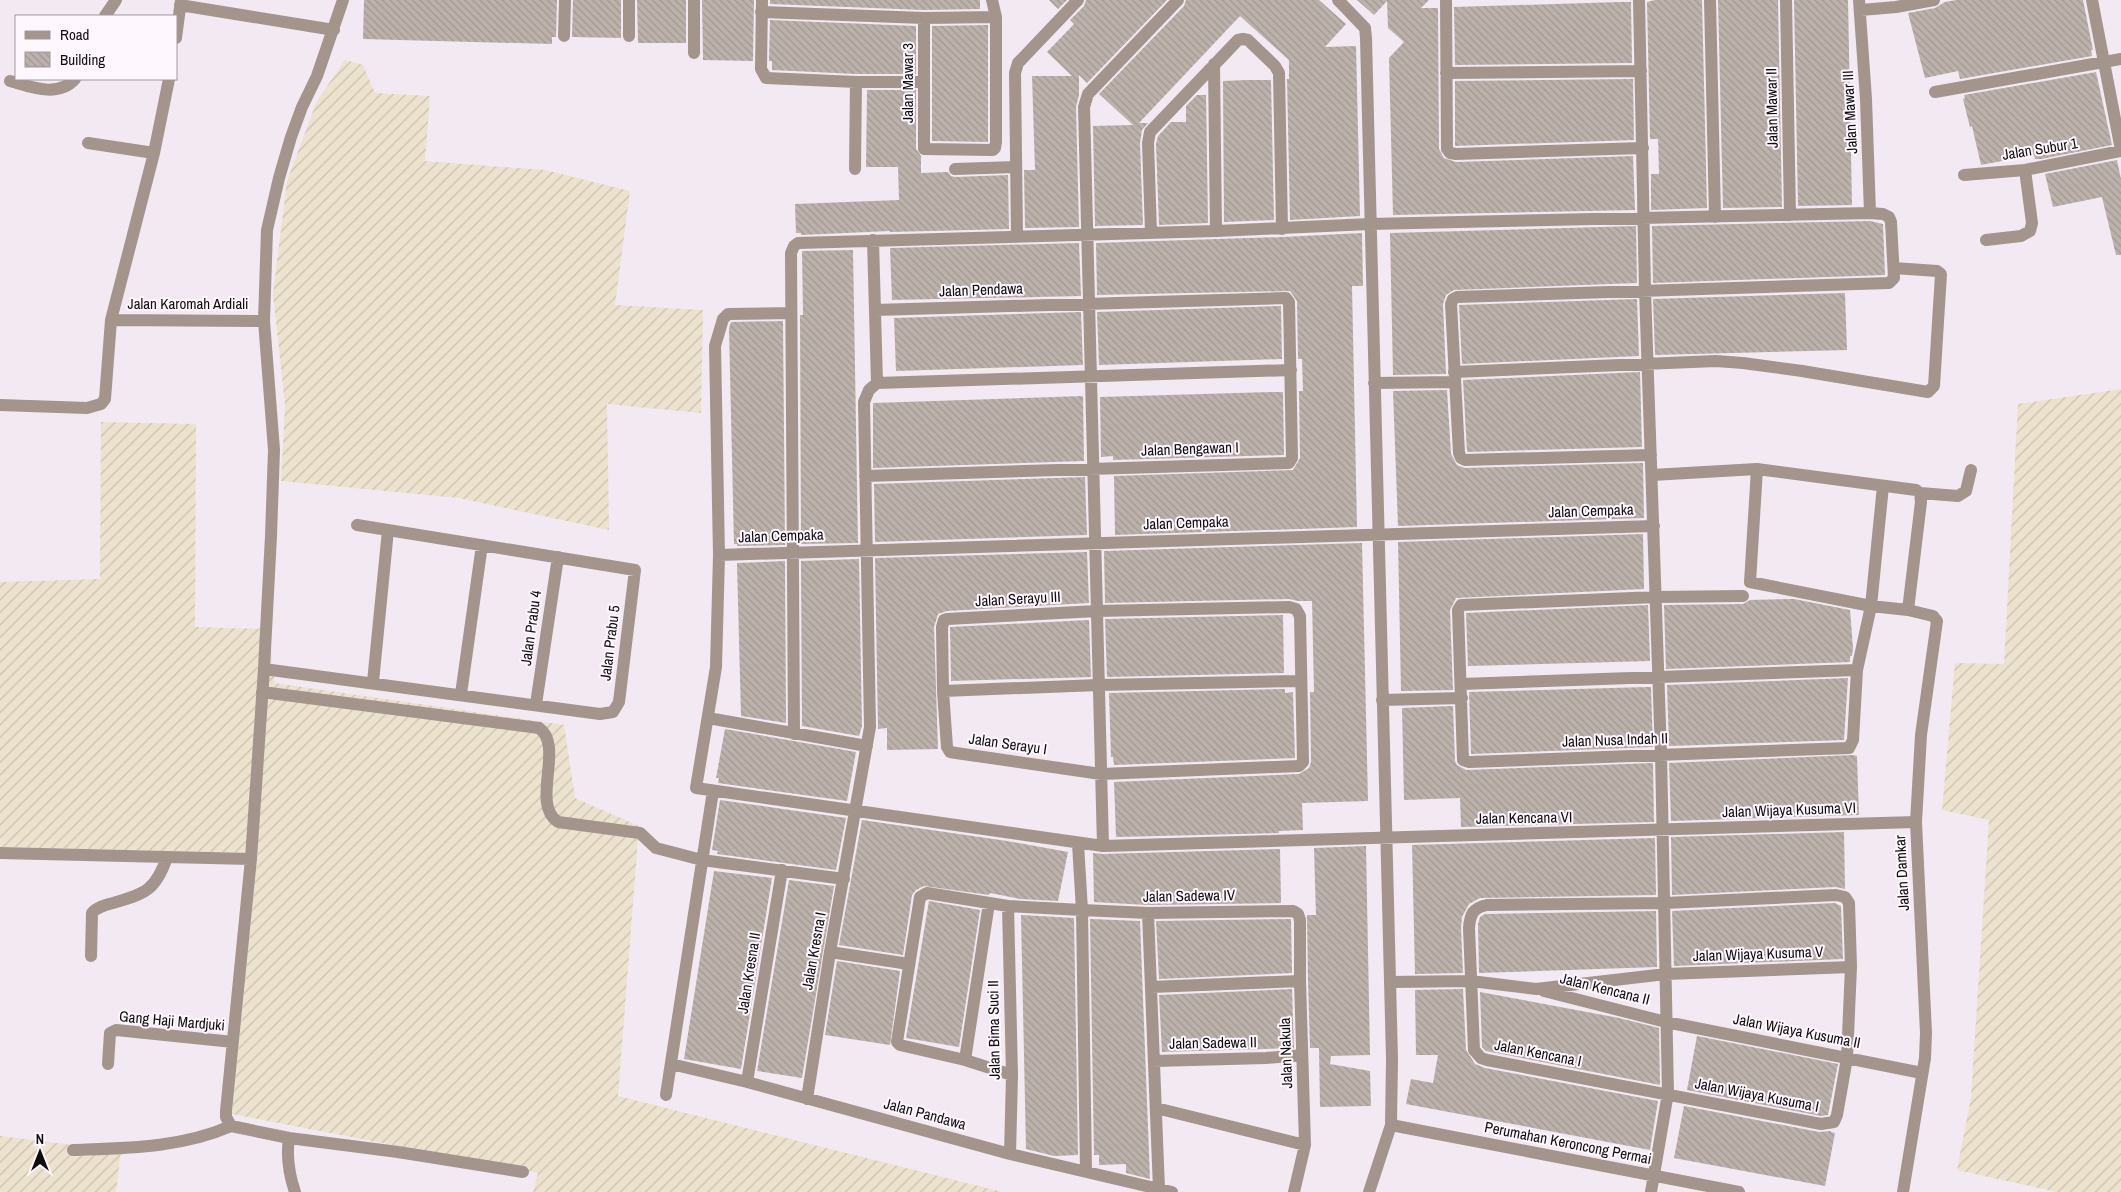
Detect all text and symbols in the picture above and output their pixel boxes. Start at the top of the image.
legend [15,15,178,80]
text: Road [60,24,89,45]
street label: Jalan Mawar 3 [897,43,918,123]
text: Building [60,49,105,70]
street label: Jalan Mawar II [1760,68,1783,148]
street label: Jalan Mawar III [1837,70,1862,154]
street label: Jalan Subur 1 [2001,132,2079,165]
street label: Jalan Pendawa [939,278,1024,301]
street label: Jalan Karomah Ardiali [127,293,249,314]
street label: Jalan Bengawan I [1141,436,1239,461]
street label: Jalan Cempaka [1548,499,1634,522]
street label: Jalan Cempaka [1143,511,1229,534]
street label: Jalan Cempaka [738,524,824,547]
street label: Jalan Serayu III [975,586,1061,611]
street label: Jalan Prabu 4 [515,589,546,667]
street label: Jalan Prabu 5 [594,604,625,682]
street label: Jalan Nusa Indah II [1562,727,1668,752]
street label: Jalan Serayu I [968,728,1048,759]
street label: Jalan Wijaya Kusuma VI [1722,797,1856,822]
street label: Jalan Kencana VI [1476,806,1572,829]
street label: Jalan Damkar [1889,835,1914,911]
street label: Jalan Sadewa IV [1143,884,1236,907]
street label: Jalan Kresna I [796,910,831,991]
street label: Jalan Kresna II [732,931,765,1015]
street label: Jalan Wijaya Kusuma V [1692,941,1824,966]
street label: Jalan Kencana II [1558,967,1652,1010]
street label: Jalan Bima Suci II [982,980,1005,1080]
street label: Gang Haji Mardjuki [118,1005,226,1036]
street label: Jalan Wijaya Kusuma II [1732,1008,1863,1053]
street label: Jalan Nakula [1274,1017,1297,1089]
street label: Jalan Sadewa II [1169,1031,1257,1054]
street label: Jalan Kencana I [1493,1034,1583,1071]
street label: Jalan Wijaya Kusuma I [1693,1072,1821,1117]
street label: Jalan Pandawa [882,1092,969,1135]
street label: Perumahan Keroncong Permai [1483,1116,1653,1169]
north arrow [15,1127,65,1177]
text: N [36,1130,44,1148]

